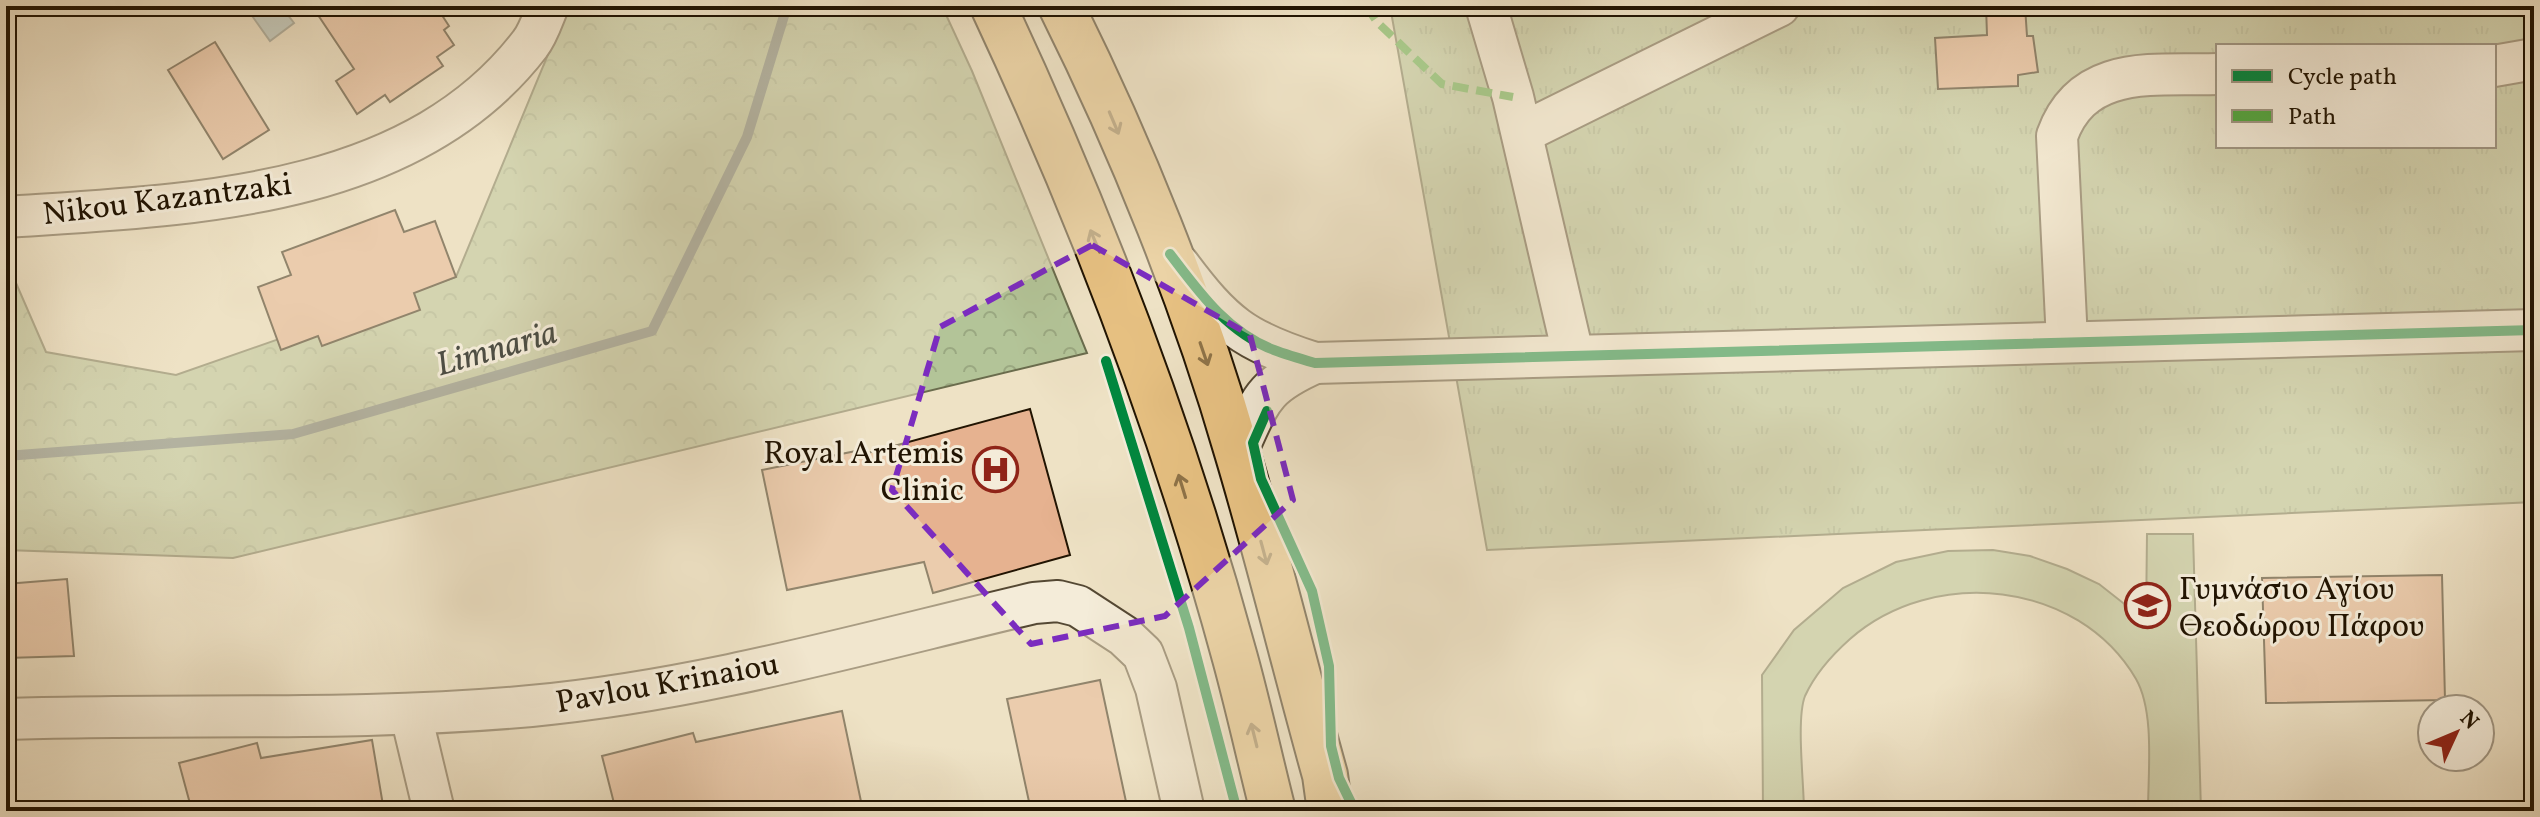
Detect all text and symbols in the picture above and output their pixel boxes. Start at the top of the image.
legend [2216,44,2496,148]
text: Cycle path [2288,61,2397,95]
text: Path [2288,101,2336,135]
one-way arrow [1108,110,1123,135]
street label: Nikou Kazantzaki [40,164,295,238]
one-way arrow [1086,229,1101,254]
water label: Limnaria [431,311,563,390]
one-way arrow [1198,341,1213,366]
place label: Royal Artemis Clinic [763,433,964,514]
hospital icon: Royal Artemis Clinic [971,446,1019,494]
one-way arrow [1174,473,1189,499]
one-way arrow [1258,540,1273,566]
place label: Γυμνάσιο Αγίου Θεοδώρου Πάφου [2179,569,2424,650]
school or university icon: Γυμνάσιο Αγίου Θεοδώρου Πάφου [2124,582,2172,630]
street label: Pavlou Krinaiou [552,644,783,726]
north arrow [2416,693,2496,773]
text: N [2452,704,2485,737]
one-way arrow [1246,723,1261,749]

